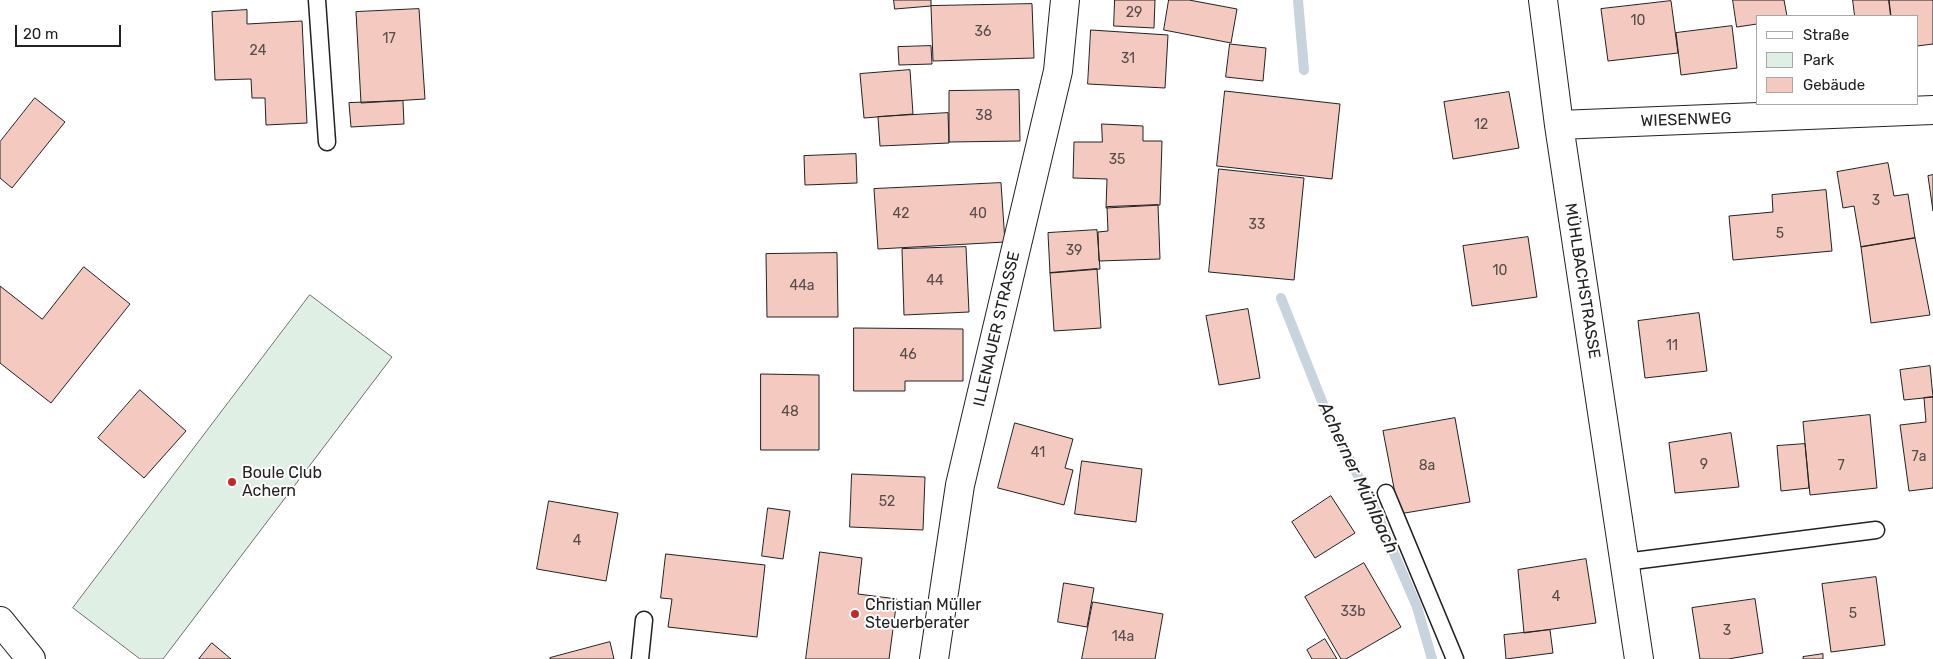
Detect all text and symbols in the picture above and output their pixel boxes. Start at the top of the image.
house number: 29 [1126,5,1142,21]
house number: 10 [1631,13,1645,29]
scale bar [18,15,124,47]
legend [1756,15,1918,105]
house number: 36 [975,24,991,40]
text: 20 m [23,25,58,43]
text: Straße [1803,26,1849,44]
house number: 17 [382,31,396,47]
house number: 24 [250,43,266,59]
house number: 31 [1121,51,1135,67]
text: Park [1803,51,1834,69]
text: Gebäude [1803,76,1865,94]
house number: 38 [975,108,993,124]
street label: WIESENWEG [1640,109,1732,131]
house number: 12 [1474,117,1488,133]
house number: 35 [1109,152,1125,168]
house number: 3 [1872,193,1880,209]
street label: MÜHLBACHSTRASSE [1560,202,1604,360]
house number: 42 [893,206,909,222]
house number: 40 [969,206,987,222]
house number: 33 [1249,217,1265,233]
house number: 5 [1776,226,1784,242]
house number: 39 [1066,243,1082,259]
street label: ILLENAUER STRASSE [970,250,1024,408]
house number: 10 [1493,263,1507,279]
house number: 44 [926,273,944,289]
house number: 44a [789,278,815,294]
house number: 11 [1666,338,1678,354]
house number: 46 [899,347,917,363]
water label: Acherner Mühlbach [1313,399,1403,557]
house number: 48 [781,404,799,420]
house number: 41 [1031,445,1045,461]
house number: 7a [1912,449,1926,465]
house number: 9 [1700,457,1708,473]
house number: 8a [1419,458,1435,474]
house number: 7 [1837,458,1845,474]
place label: Boule Club Achern [242,463,322,501]
marker: Boule Club Achern [226,476,238,488]
house number: 52 [879,494,895,510]
house number: 4 [573,533,581,549]
house number: 4 [1552,589,1560,605]
place label: Christian Müller Steuerberater [865,595,981,633]
house number: 33b [1340,604,1366,620]
house number: 5 [1849,606,1857,622]
marker: Christian Müller Steuerberater [849,608,861,620]
house number: 3 [1723,623,1731,639]
house number: 14a [1112,629,1134,645]

